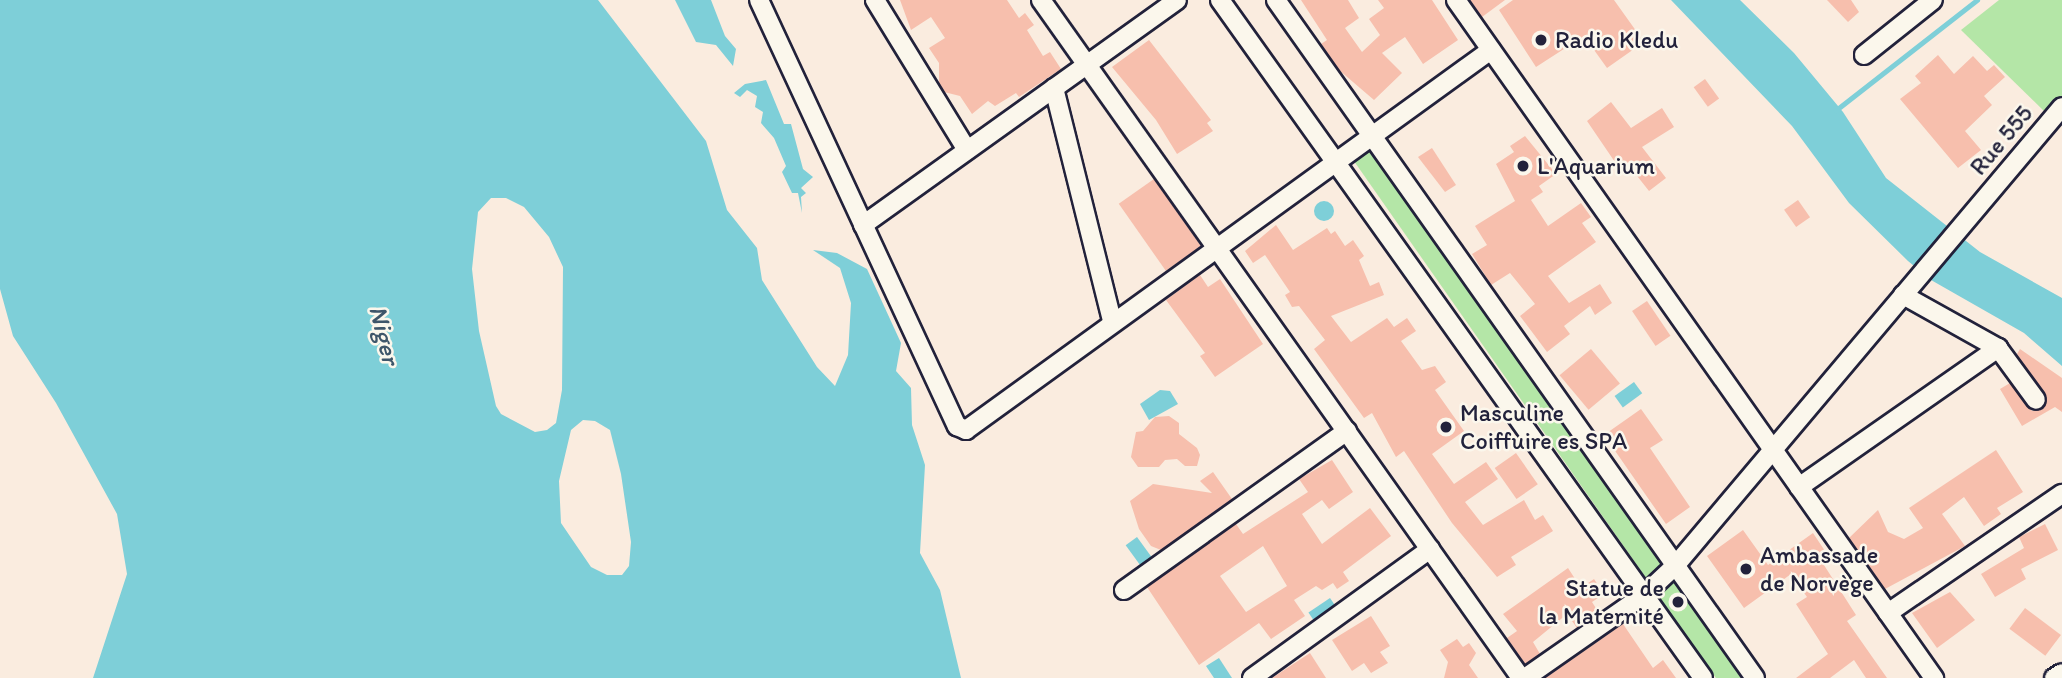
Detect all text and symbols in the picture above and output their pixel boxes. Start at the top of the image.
place label: Radio Kledu [1555,26,1679,54]
marker: Radio Kledu [1533,32,1549,48]
street label: Rue 555 [1963,99,2039,181]
place label: L'Aquarium [1537,152,1655,180]
marker: L'Aquarium [1515,158,1531,174]
water label: Niger [362,302,406,368]
place label: Masculine Coiffuire es SPA [1460,399,1627,455]
marker: Masculine Coiffuire es SPA [1438,419,1454,435]
place label: Ambassade de Norvège [1760,541,1878,597]
marker: Ambassade de Norvège [1738,561,1754,577]
place label: Statue de la Maternité [1538,574,1664,630]
marker: Statue de la Maternité [1670,594,1686,610]

